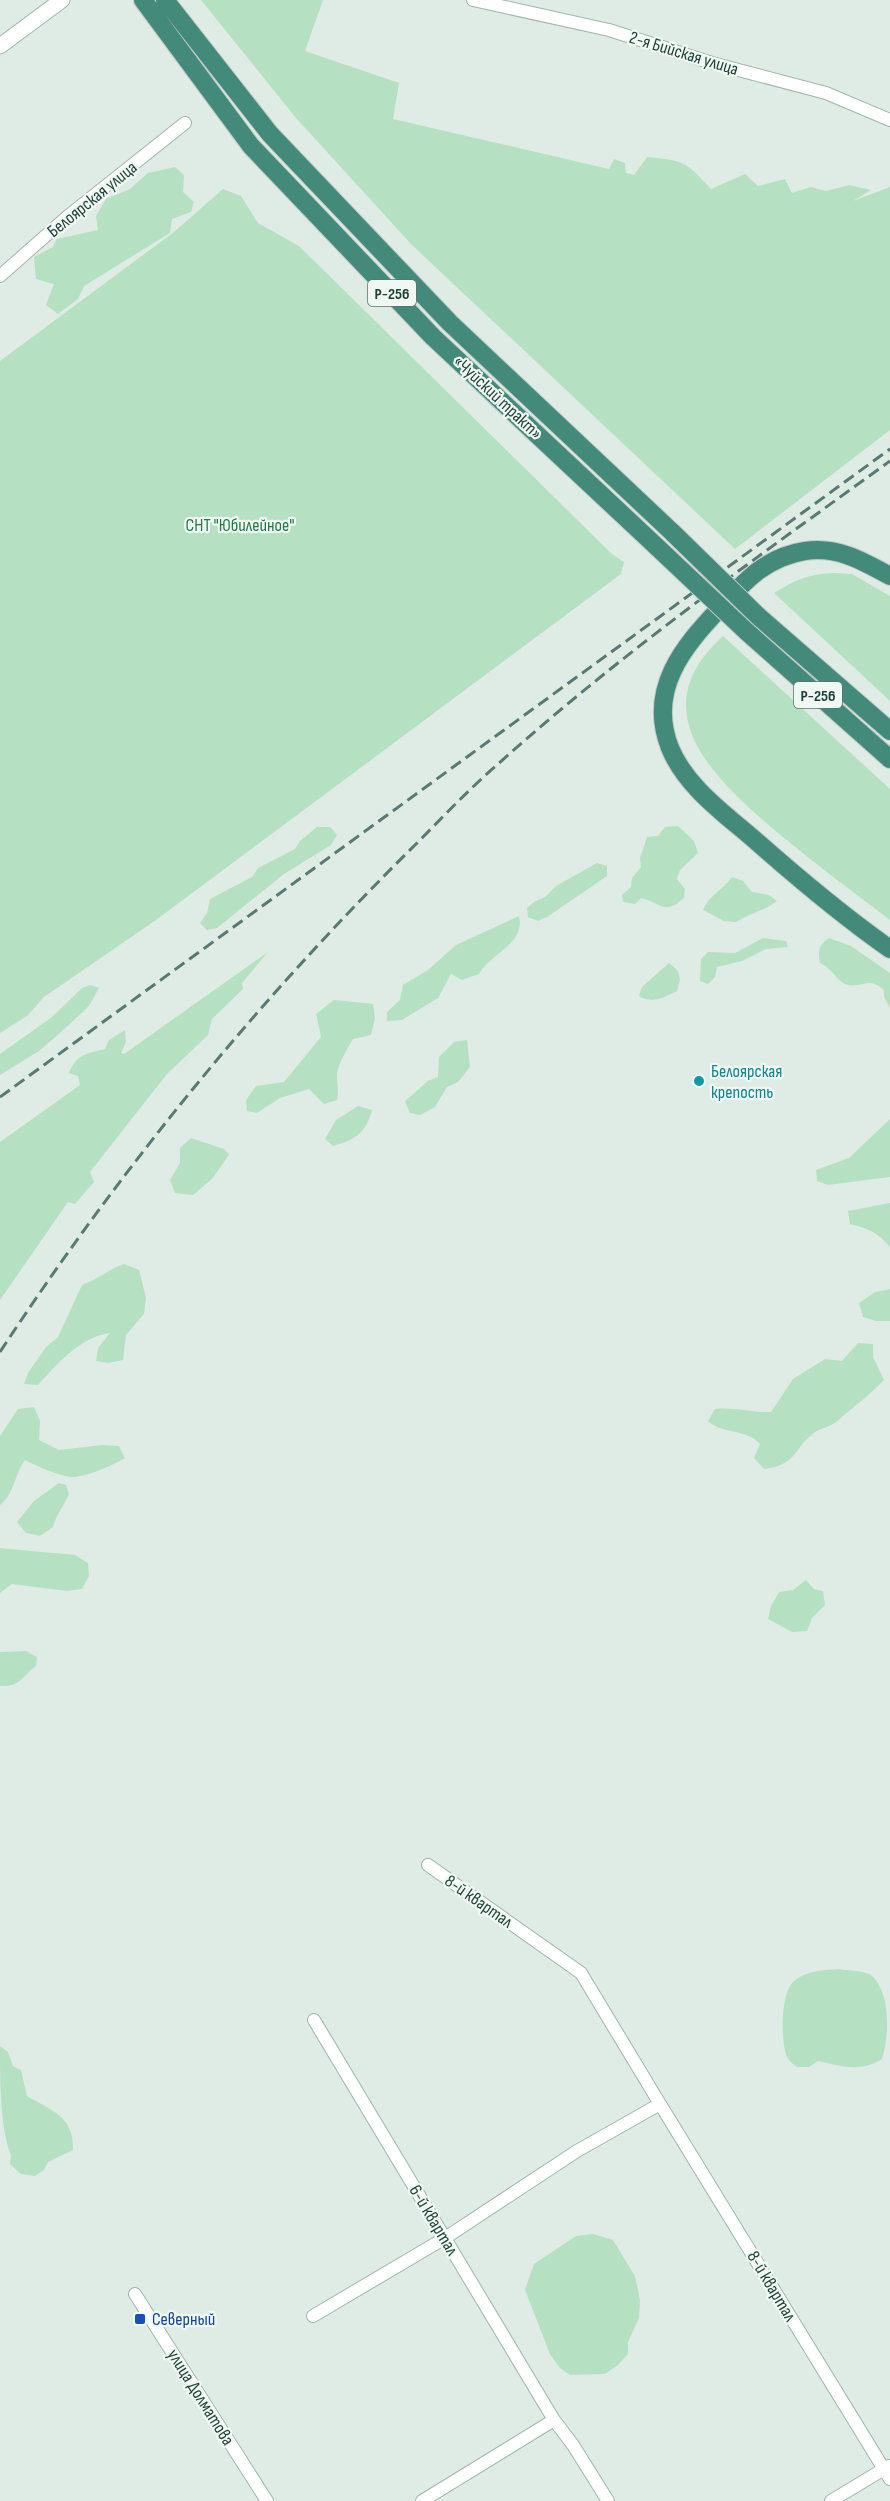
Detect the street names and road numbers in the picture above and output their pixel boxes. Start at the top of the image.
street label: 2-я Бийская улица [627,27,741,80]
street label: Белоярская улица [43,157,141,242]
road number: Р-256 [368,280,416,306]
street label: «Чуйский тракт» [449,351,546,444]
road number: Р-256 [794,682,842,708]
street label: 8-й квартал [441,1870,517,1933]
street label: 6-й квартал [404,2181,463,2260]
street label: 8-й квартал [742,2247,801,2326]
street label: улица Долматова [163,2345,239,2449]

